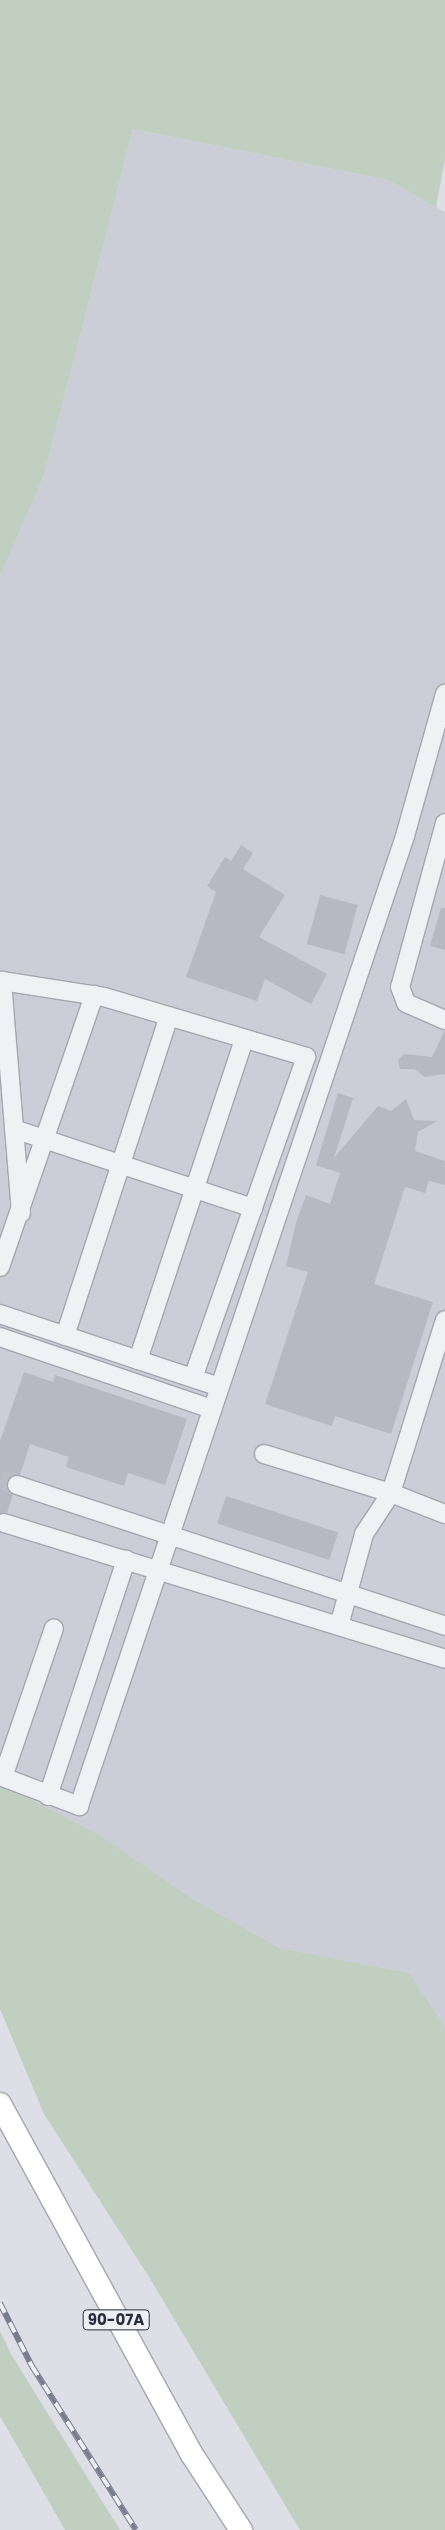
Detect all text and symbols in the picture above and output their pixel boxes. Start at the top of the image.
road number: 90-07A [82,2308,150,2332]

